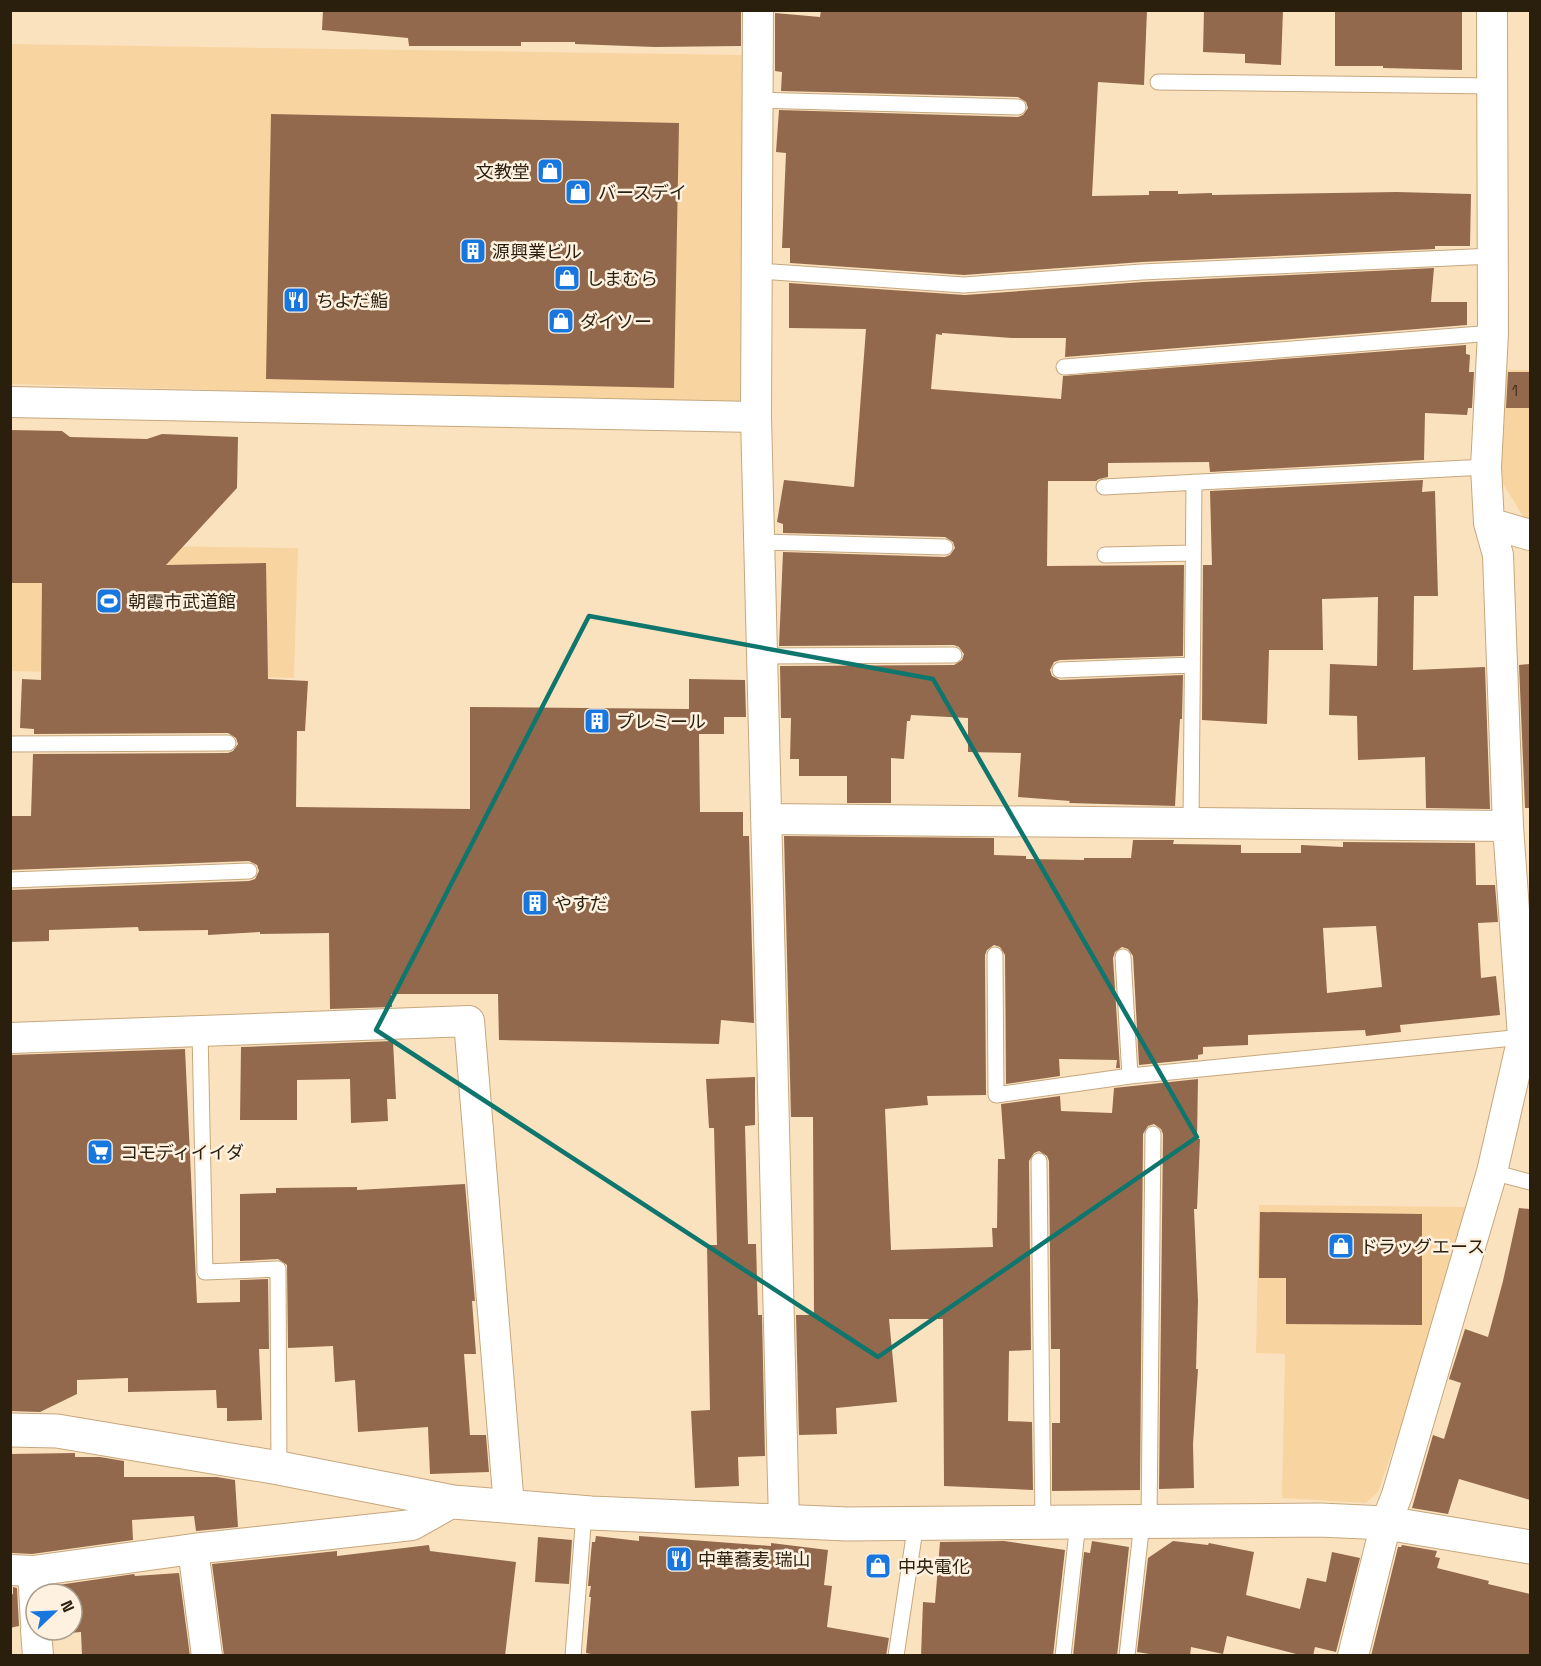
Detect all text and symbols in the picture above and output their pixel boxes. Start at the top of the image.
shop icon: 文教堂 [535,156,565,186]
place label: 文教堂 [476,160,530,183]
shop icon: バースデイ [563,177,593,207]
place label: バースデイ [598,181,687,204]
building icon: 源興業ビル [458,236,488,266]
place label: 源興業ビル [492,240,582,263]
shop icon: しまむら [552,263,582,293]
place label: しまむら [586,267,658,290]
restaurant icon: ちよだ鮨 [281,285,311,315]
place label: ちよだ鮨 [316,289,388,312]
shop icon: ダイソー [546,306,576,336]
place label: ダイソー [580,310,652,333]
house number: 1 [1512,381,1518,400]
sports icon: 朝霞市武道館 [94,586,124,616]
place label: 朝霞市武道館 [128,590,236,613]
building icon: プレミール [582,706,612,736]
place label: プレミール [616,710,706,733]
building icon: やすだ [520,888,550,918]
place label: やすだ [554,892,608,915]
supermarket icon: コモディイイダ [85,1137,115,1167]
place label: コモディイイダ [120,1141,244,1164]
shop icon: ドラッグエース [1326,1231,1356,1261]
place label: ドラッグエース [1360,1235,1485,1258]
restaurant icon: 中華蕎麦 瑞山 [664,1544,694,1574]
place label: 中華蕎麦 瑞山 [698,1548,811,1571]
shop icon: 中央電化 [863,1551,893,1581]
place label: 中央電化 [898,1555,970,1578]
north arrow [24,1582,84,1642]
text: N [56,1597,79,1615]

